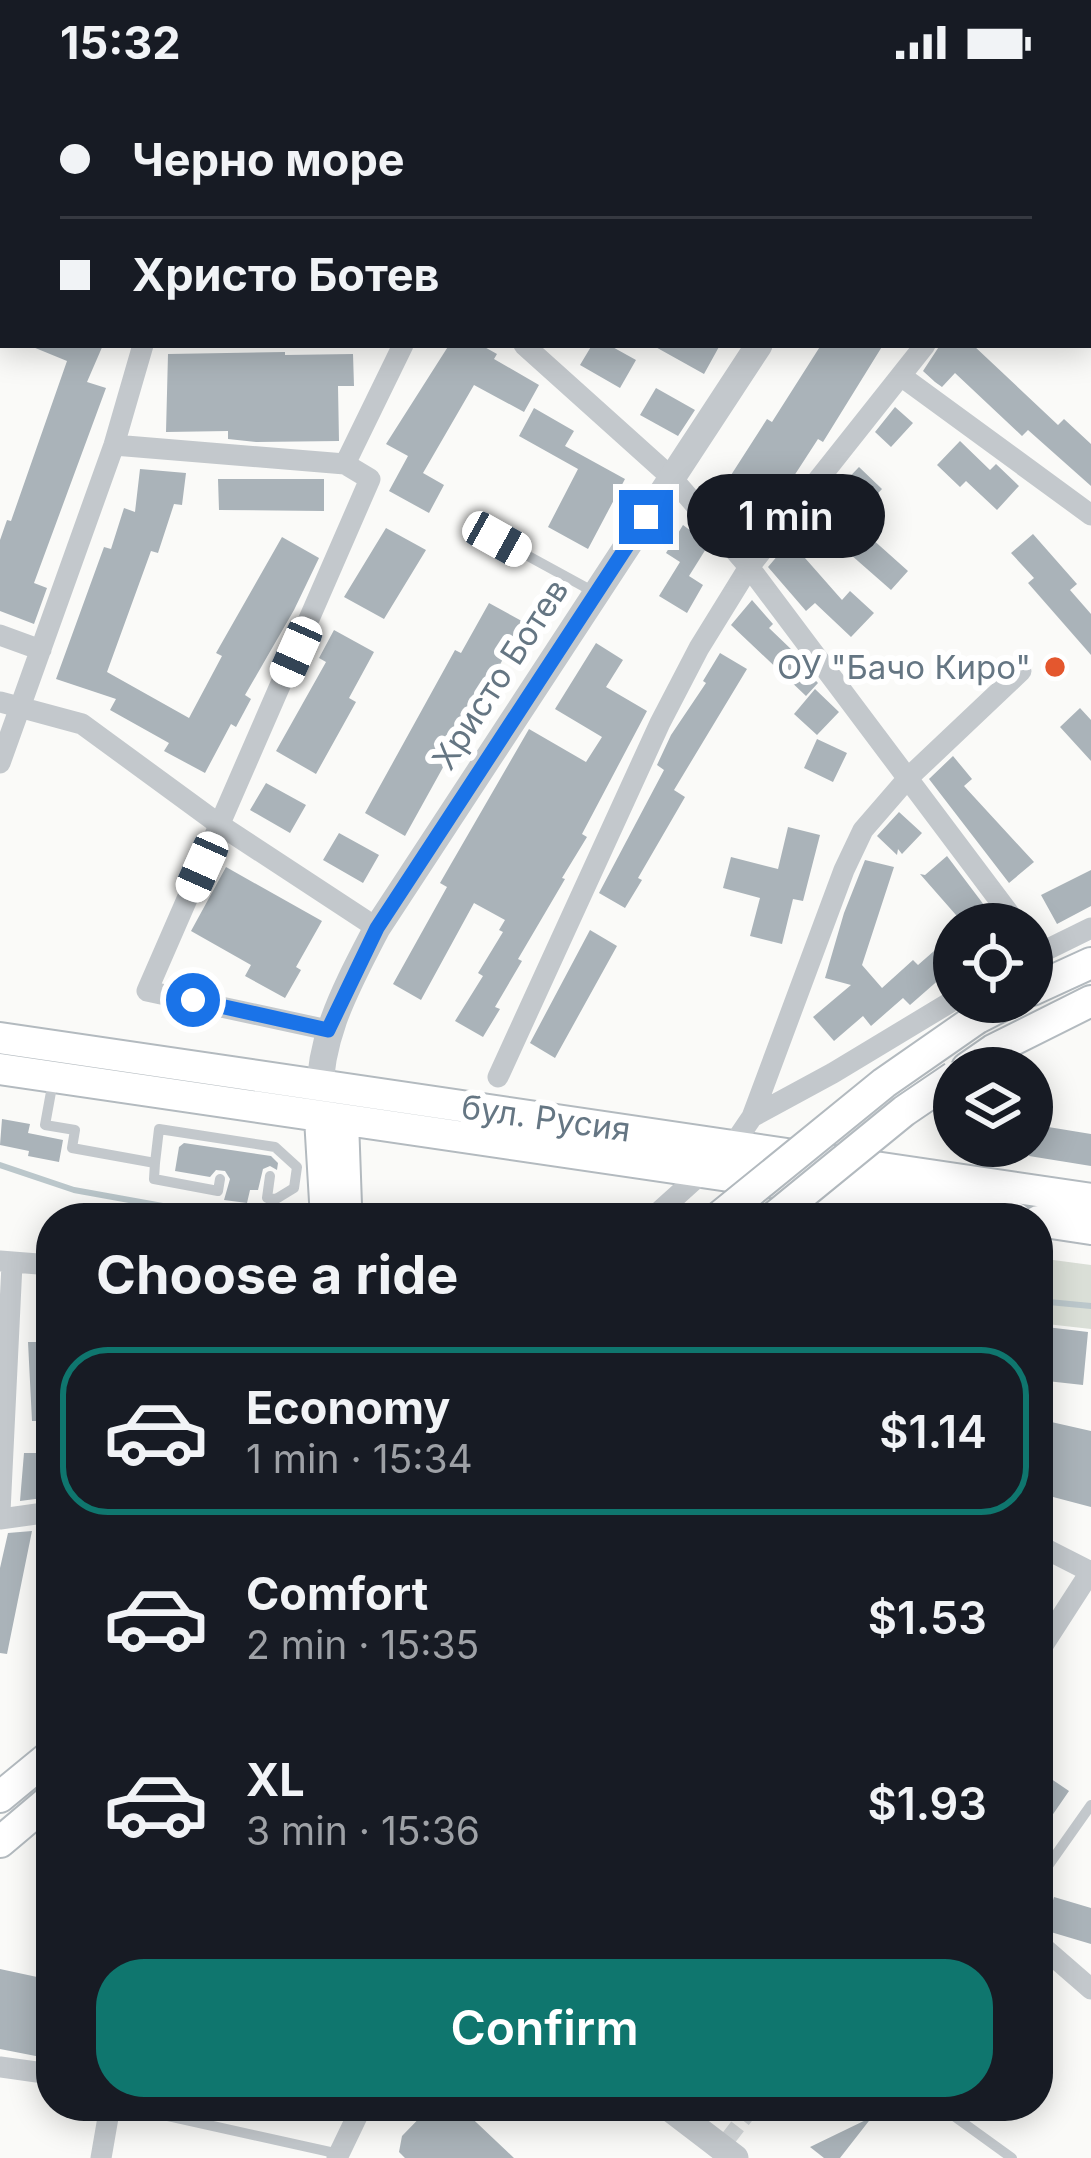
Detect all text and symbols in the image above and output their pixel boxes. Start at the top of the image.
text: 15:32 [60,15,181,70]
text: Черно море [132,132,405,187]
text: Христо Ботев [132,247,440,302]
callout: 1 min [688,475,886,559]
route end [619,490,673,544]
text: 1 min [738,492,834,539]
car [457,506,537,572]
street label: Христо Ботев [424,571,576,777]
car [265,612,327,692]
place label: ОУ "Бачо Киро" [777,647,1031,687]
marker: ОУ "Бачо Киро" [1042,654,1068,680]
car [171,827,233,907]
map controls [933,903,1053,1167]
button: locate [933,903,1053,1023]
route start [166,973,220,1027]
button: layers [933,1047,1053,1167]
street label: бул. Русия [459,1086,633,1150]
text: Choose a ride [96,1242,458,1307]
icon: car [102,1377,210,1485]
text: Economy [246,1380,450,1435]
text: $1.14 [879,1404,987,1459]
text: 1 min · 15:34 [246,1435,473,1482]
icon: car [102,1563,210,1671]
text: Comfort [246,1566,428,1621]
text: $1.53 [868,1590,987,1645]
text: 2 min · 15:35 [246,1621,479,1668]
icon: car [102,1749,210,1857]
text: XL [246,1752,305,1807]
text: $1.93 [867,1776,987,1831]
text: 3 min · 15:36 [246,1807,480,1854]
button: Confirm [96,1959,993,2097]

